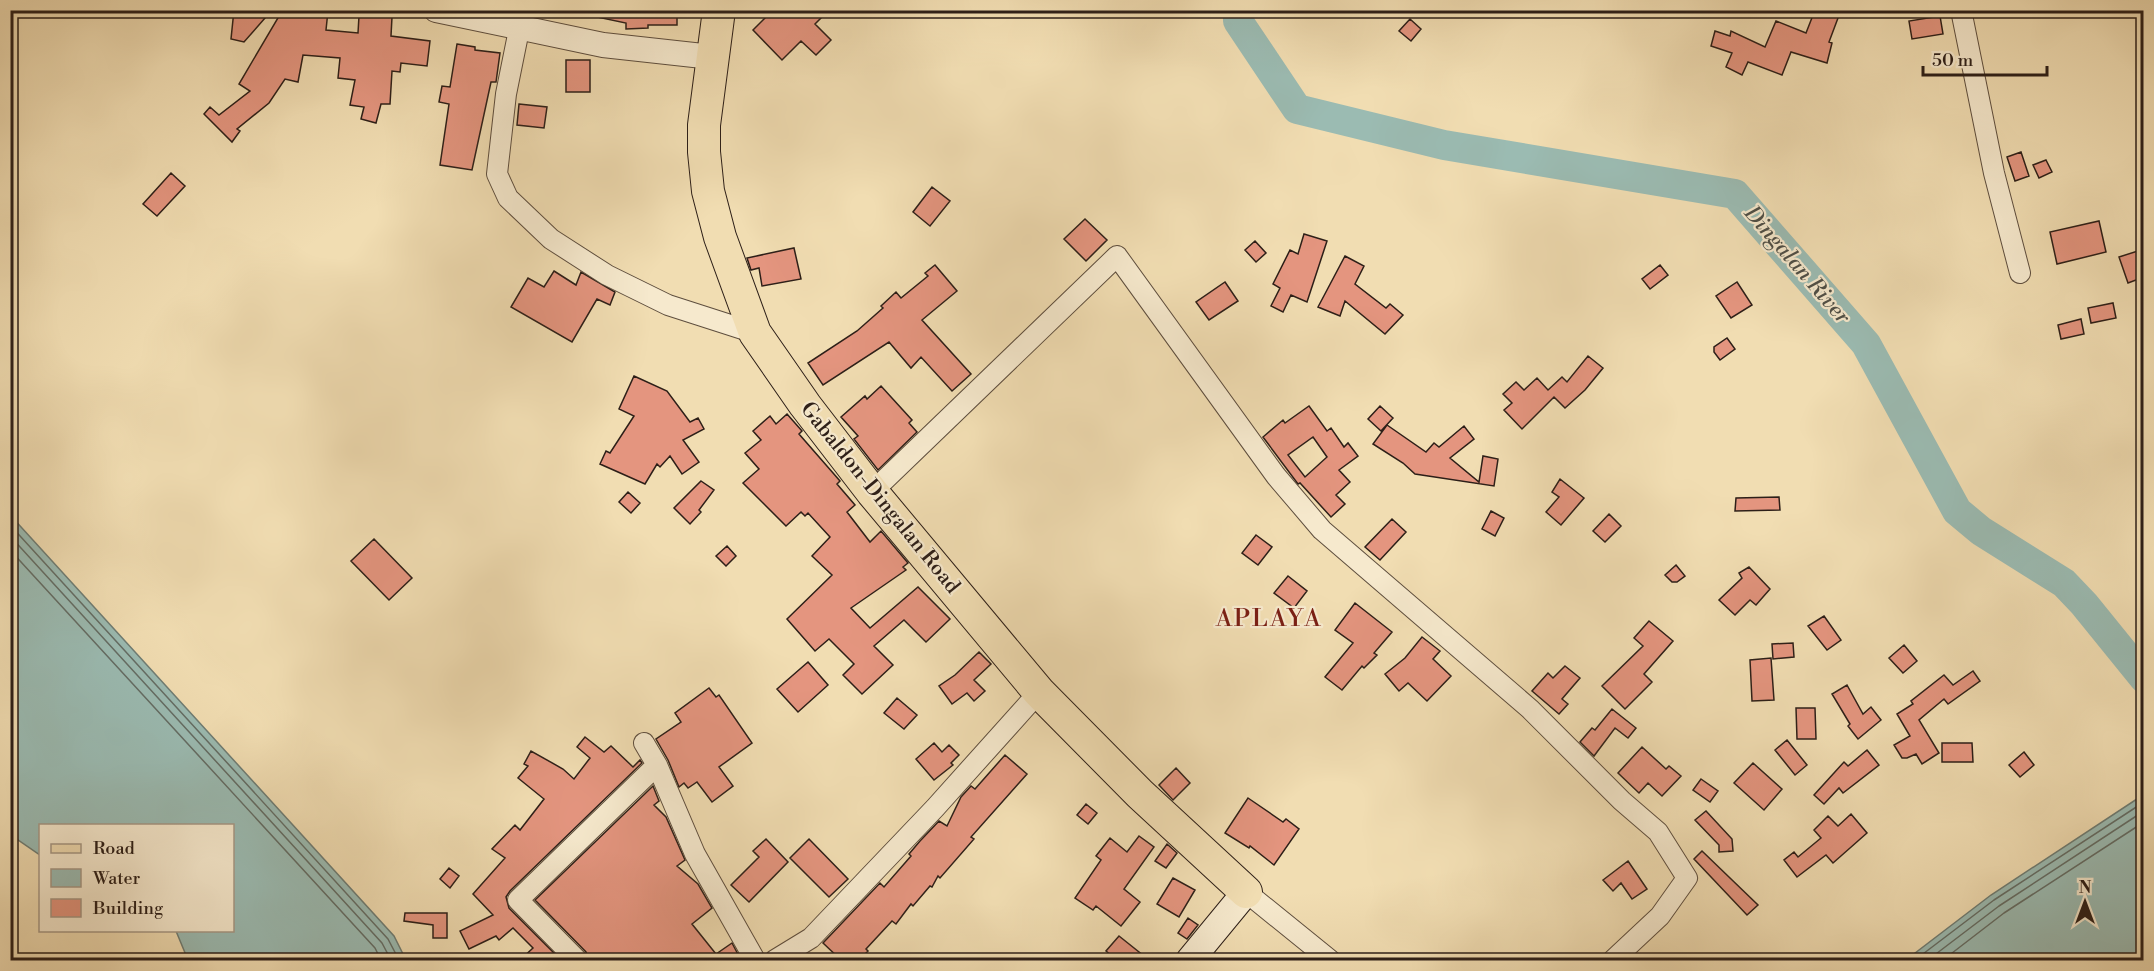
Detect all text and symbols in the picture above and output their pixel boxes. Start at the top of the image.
scale bar [1923,39,2048,77]
text: 50 m [1932,49,1974,72]
water label: Dingalan River [1738,200,1856,330]
street label: Gabaldon-Dingalan Road [795,397,965,599]
district label: APLAYA [1215,604,1322,634]
legend [39,824,234,932]
text: Road [93,837,136,860]
text: Water [92,867,141,890]
north arrow [2055,872,2115,932]
text: N [2079,878,2092,898]
text: Building [92,897,164,920]

